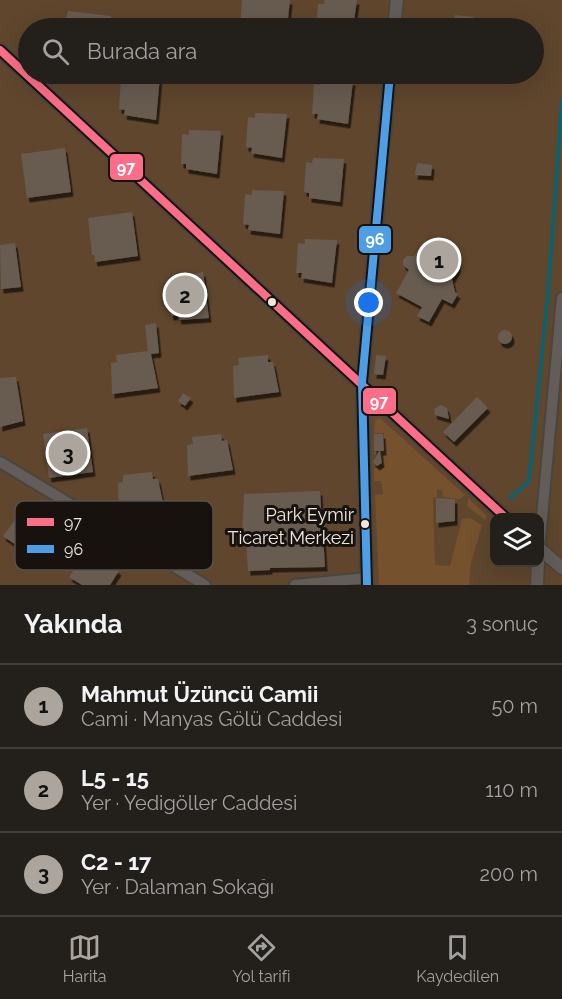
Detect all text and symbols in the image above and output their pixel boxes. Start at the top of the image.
search box [18,18,544,84]
icon: search [39,35,72,68]
text: Burada ara [87,38,197,64]
line badge: 97 [109,153,144,181]
text: 97 [117,158,135,177]
line badge: 96 [358,225,392,254]
text: 96 [365,230,385,249]
pin: 1 [420,238,458,282]
pin: 2 [166,272,204,318]
your location [354,288,383,317]
unlabelled marker [266,296,278,308]
line badge: 97 [362,387,397,415]
text: 97 [370,392,388,411]
pin: 3 [48,430,88,476]
legend [15,501,213,570]
place label: Park Eymir Ticaret Merkezi [227,504,355,548]
text: 97 [64,513,82,532]
map controls [490,513,544,567]
button: layers [490,513,544,567]
marker: Park Eymir Ticaret Merkezi [359,518,371,530]
text: 96 [64,540,83,559]
text: Yakında [24,609,122,639]
text: 3 sonuç [466,612,538,636]
text: Mahmut Üzüncü Camii [81,681,318,707]
text: 1 [39,694,48,718]
text: 50 m [491,694,538,718]
text: Cami · Manyas Gölü Caddesi [81,707,342,731]
text: L5 - 15 [81,765,149,791]
text: 2 [38,778,49,802]
text: 110 m [485,778,538,802]
text: Yer · Yedigöller Caddesi [81,791,297,815]
text: C2 - 17 [81,849,151,875]
text: 3 [38,862,49,886]
text: 200 m [480,862,538,886]
text: Yer · Dalaman Sokağı [81,875,274,899]
tab: Harita [63,931,106,986]
tab: Yol tarifi [232,931,291,986]
tab: Kaydedilen [416,931,499,986]

